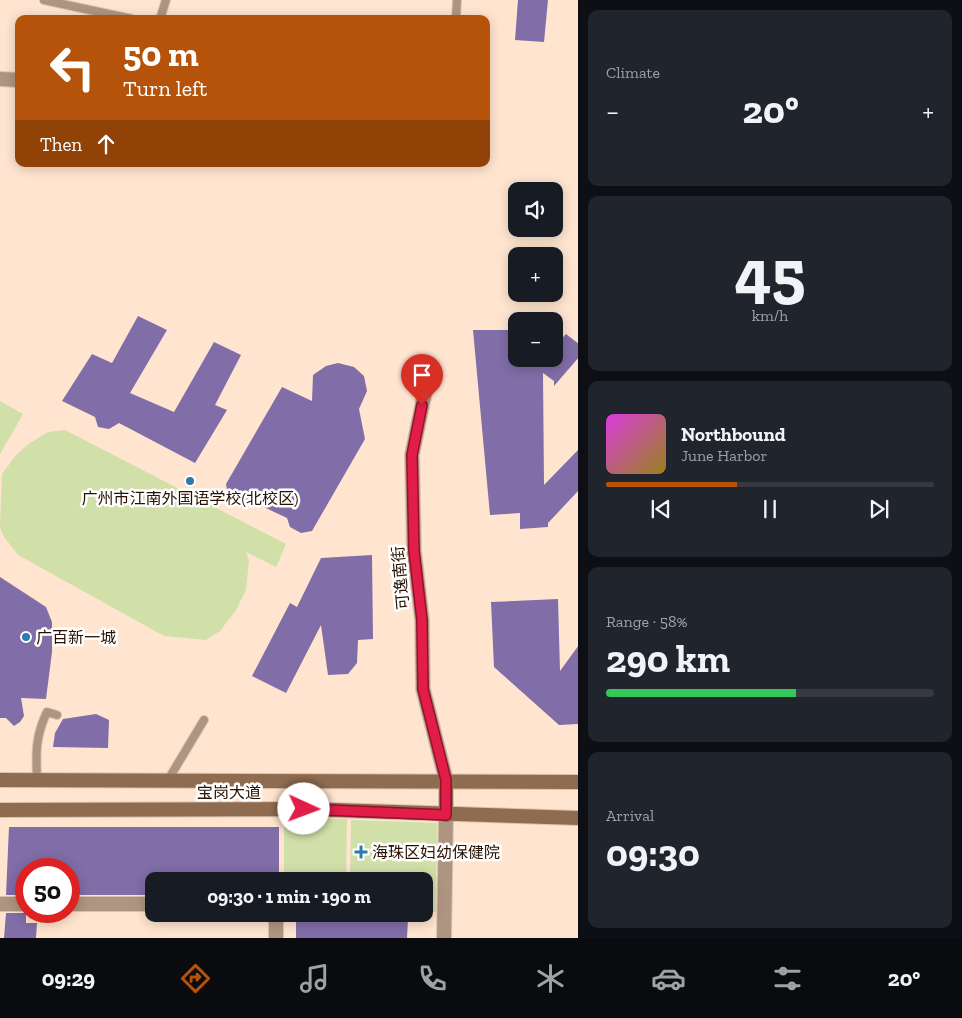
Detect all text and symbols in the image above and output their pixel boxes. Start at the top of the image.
text: 50 m [123,33,199,75]
icon: left [40,35,105,100]
text: Climate [606,63,660,82]
text: Turn left [123,75,207,102]
text: 20° [743,87,799,133]
text: − [606,95,619,128]
text: + [922,95,934,128]
icon: ahead [92,130,120,158]
text: Then [40,133,82,156]
map controls [508,182,563,367]
button: sound [508,182,563,237]
text: 45 [735,234,805,312]
button: + [508,247,563,302]
text: km/h [752,306,788,325]
button: − [508,312,563,367]
pin [401,354,443,405]
icon: arrive [408,361,436,389]
text: Northbound [681,423,786,446]
text: June Harbor [681,446,767,465]
marker: 广州市江南外国语学校(北校区) [184,475,196,487]
place label: 广州市江南外国语学校(北校区) [82,489,298,508]
icon: previous [647,495,675,523]
icon: pause [756,495,784,523]
icon: next [865,495,893,523]
street label: 可逸南街 [388,545,413,611]
text: Range · 58% [606,612,688,631]
place label: 广百新一城 [36,628,116,647]
marker: 广百新一城 [20,631,32,643]
text: 290 km [606,636,730,682]
position arrow [277,782,329,834]
street label: 宝岗大道 [197,783,261,802]
text: Arrival [606,806,654,825]
text: 09:30 [606,830,700,876]
place label: 海珠区妇幼保健院 [372,843,500,862]
marker: 海珠区妇幼保健院 [354,845,368,859]
speed limit sign: 50 [15,858,80,923]
text: 09:30 · 1 min · 190 m [207,885,371,908]
icon: directions [178,961,213,996]
icon: music [297,961,332,996]
icon: phone [415,961,450,996]
icon: climate [533,961,568,996]
icon: car [651,961,686,996]
icon: filters [770,961,805,996]
text: 09:29 [42,965,95,992]
text: 20° [888,965,920,992]

